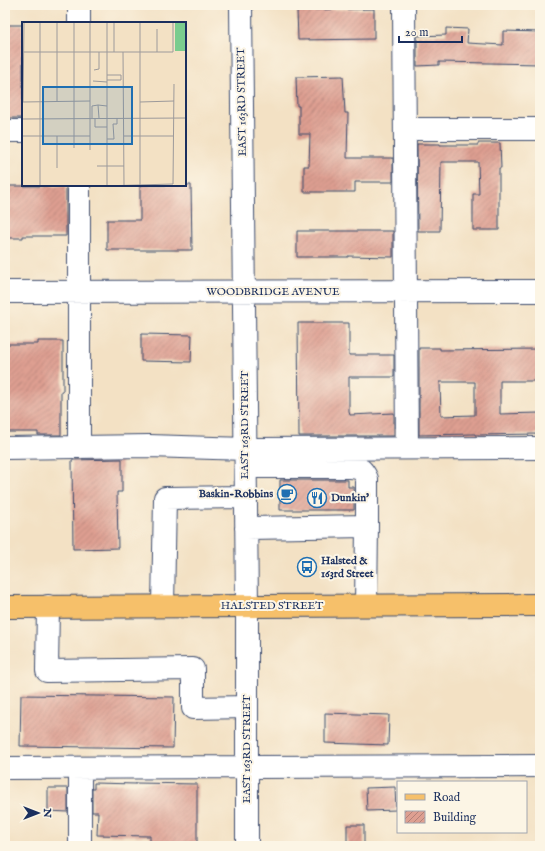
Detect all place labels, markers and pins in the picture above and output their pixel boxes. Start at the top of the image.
cafe icon: Baskin-Robbins [276,483,298,505]
place label: Baskin-Robbins [199,487,273,501]
restaurant icon: Dunkin' [306,487,328,509]
place label: Dunkin' [331,491,369,505]
place label: Halsted & 163rd Street [321,554,374,581]
bus stop icon: Halsted & 163rd Street [296,556,318,578]

